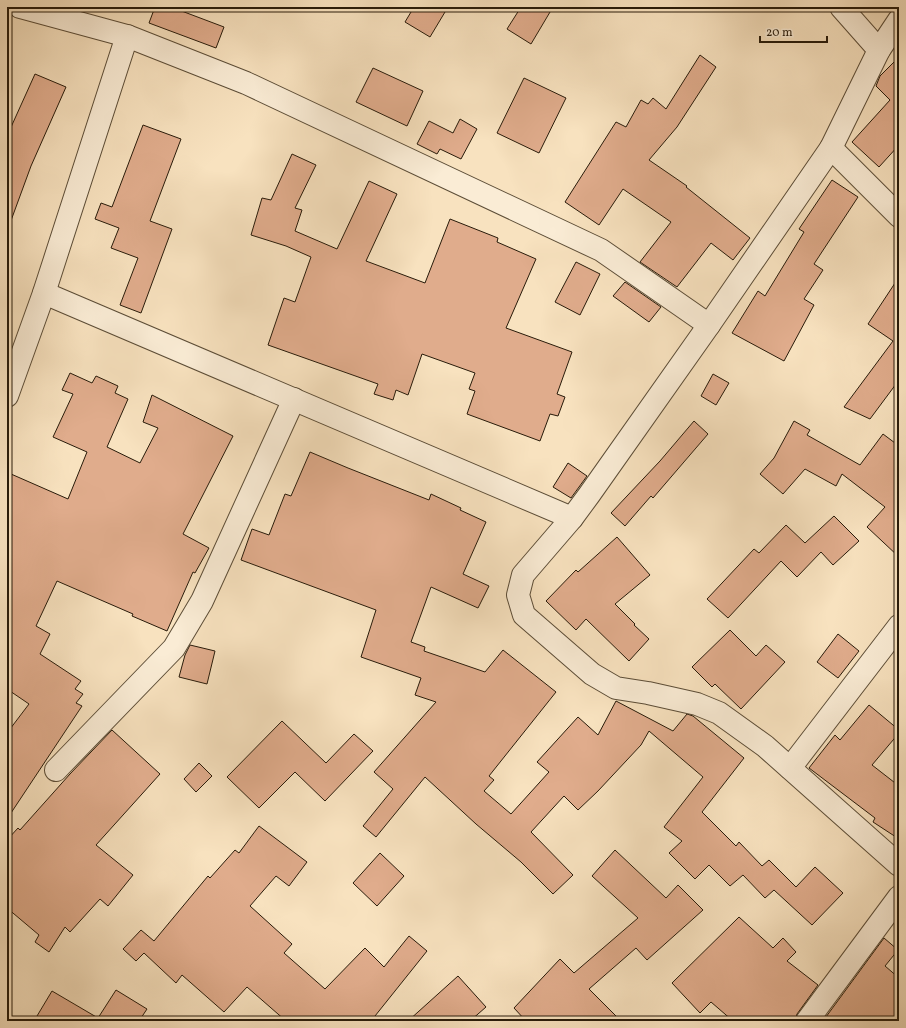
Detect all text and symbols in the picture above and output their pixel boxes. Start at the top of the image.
scale bar [760,18,827,44]
text: 20 m [766,25,793,41]

